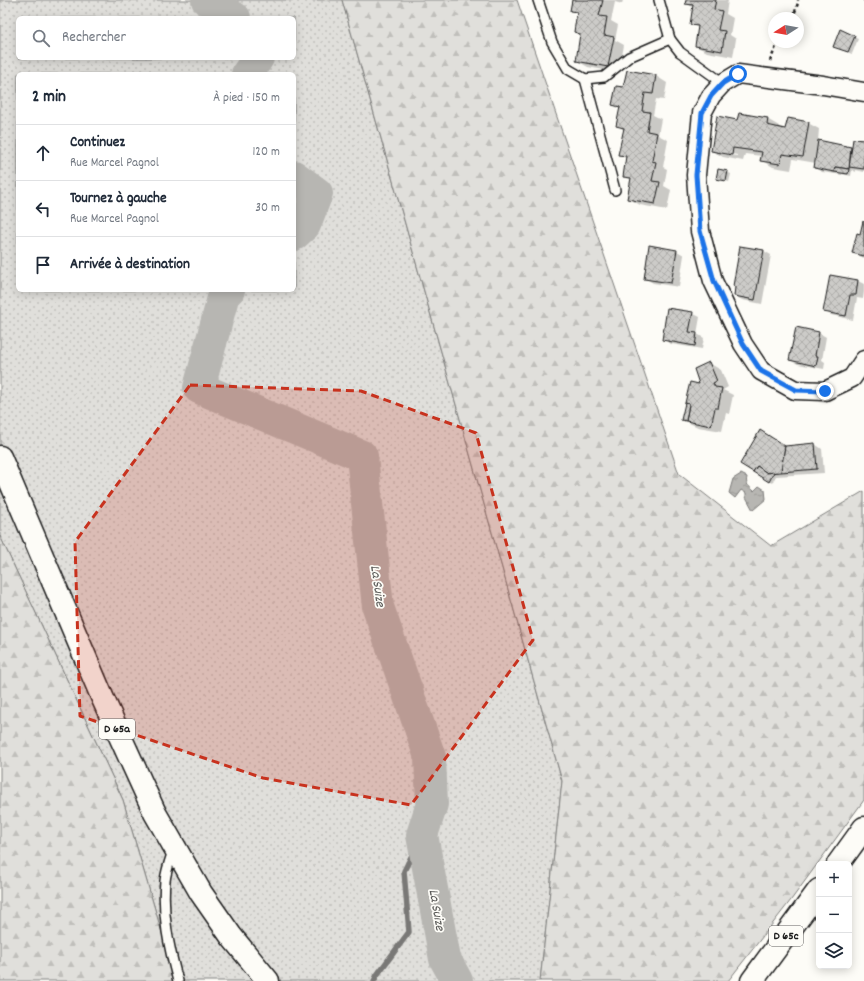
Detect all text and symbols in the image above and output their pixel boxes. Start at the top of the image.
north arrow [768,12,804,48]
search box [16,16,296,60]
icon: search [30,27,52,49]
text: Rechercher [62,27,126,49]
route start [729,65,747,83]
text: 2 min [32,86,66,110]
text: À pied · 150 m [213,89,280,108]
text: Continuez [70,132,125,154]
icon: ahead [32,142,54,164]
text: 120 m [252,143,280,162]
text: Rue Marcel Pagnol [70,154,159,173]
text: Tournez à gauche [70,188,167,210]
icon: left [32,198,54,220]
text: 30 m [255,199,280,218]
text: Rue Marcel Pagnol [70,210,159,229]
icon: arrive [32,254,54,276]
text: Arrivée à destination [70,254,190,276]
route end [816,382,834,400]
water label: La Suize [364,564,390,609]
road number: D 65a [99,719,135,739]
map controls [816,861,852,969]
button: + [816,861,852,897]
water label: La Suize [423,888,450,933]
button: − [816,897,852,933]
road number: D 65c [769,926,803,946]
button: layers [816,933,852,969]

